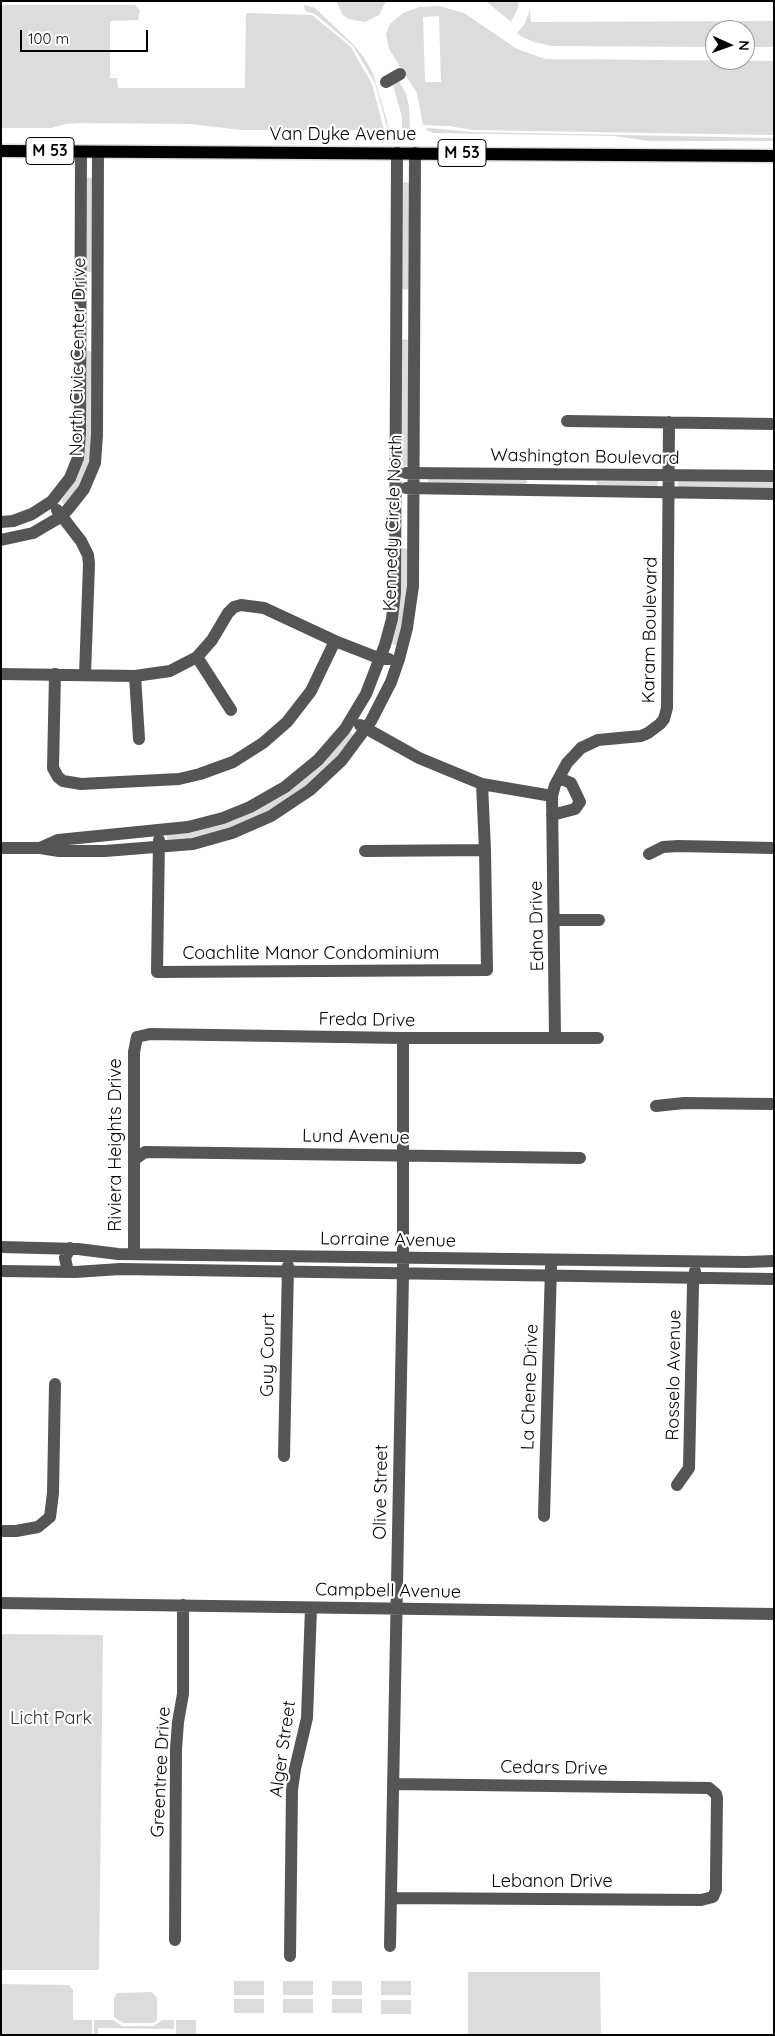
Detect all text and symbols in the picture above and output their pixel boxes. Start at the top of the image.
scale bar [22,20,150,52]
north arrow [705,20,755,70]
text: 100 m [28,29,69,48]
text: N [735,40,753,51]
street label: Van Dyke Avenue [269,124,417,146]
road number: M 53 [26,138,74,164]
road number: M 53 [438,140,486,167]
street label: North Civic Center Drive [65,257,91,457]
street label: Kennedy Circle North [379,434,407,612]
street label: Washington Boulevard [490,445,680,469]
street label: Karam Boulevard [638,556,662,704]
street label: Edna Drive [525,881,549,971]
street label: Coachlite Manor Condominium [182,943,440,965]
street label: Freda Drive [318,1008,416,1032]
street label: Riviera Heights Drive [105,1058,127,1232]
street label: Lund Avenue [302,1125,410,1149]
street label: Lorraine Avenue [320,1228,456,1252]
street label: Rosselo Avenue [662,1309,686,1441]
street label: Guy Court [256,1313,280,1397]
street label: La Chene Drive [517,1323,543,1451]
street label: Olive Street [369,1444,393,1540]
street label: Campbell Avenue [315,1579,461,1603]
street label: Alger Street [266,1699,300,1799]
street label: Greentree Drive [147,1706,175,1838]
park label: Licht Park [10,1708,92,1730]
street label: Cedars Drive [500,1756,608,1780]
street label: Lebanon Drive [491,1871,613,1893]

